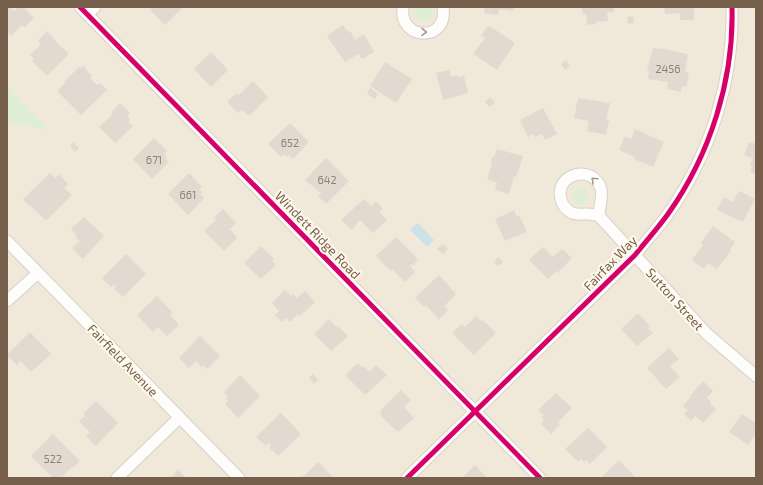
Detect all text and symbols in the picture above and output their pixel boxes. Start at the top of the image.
one-way arrow [421,28,427,36]
house number: 2456 [655,62,681,75]
house number: 652 [281,136,299,149]
house number: 671 [146,153,162,166]
house number: 642 [317,173,337,186]
one-way arrow [591,177,599,185]
house number: 661 [180,188,196,201]
street label: Windett Ridge Road [272,188,364,282]
street label: Fairfax Way [580,232,640,294]
street label: Sutton Street [643,264,707,334]
street label: Fairfield Avenue [84,320,162,400]
house number: 522 [44,452,62,465]

